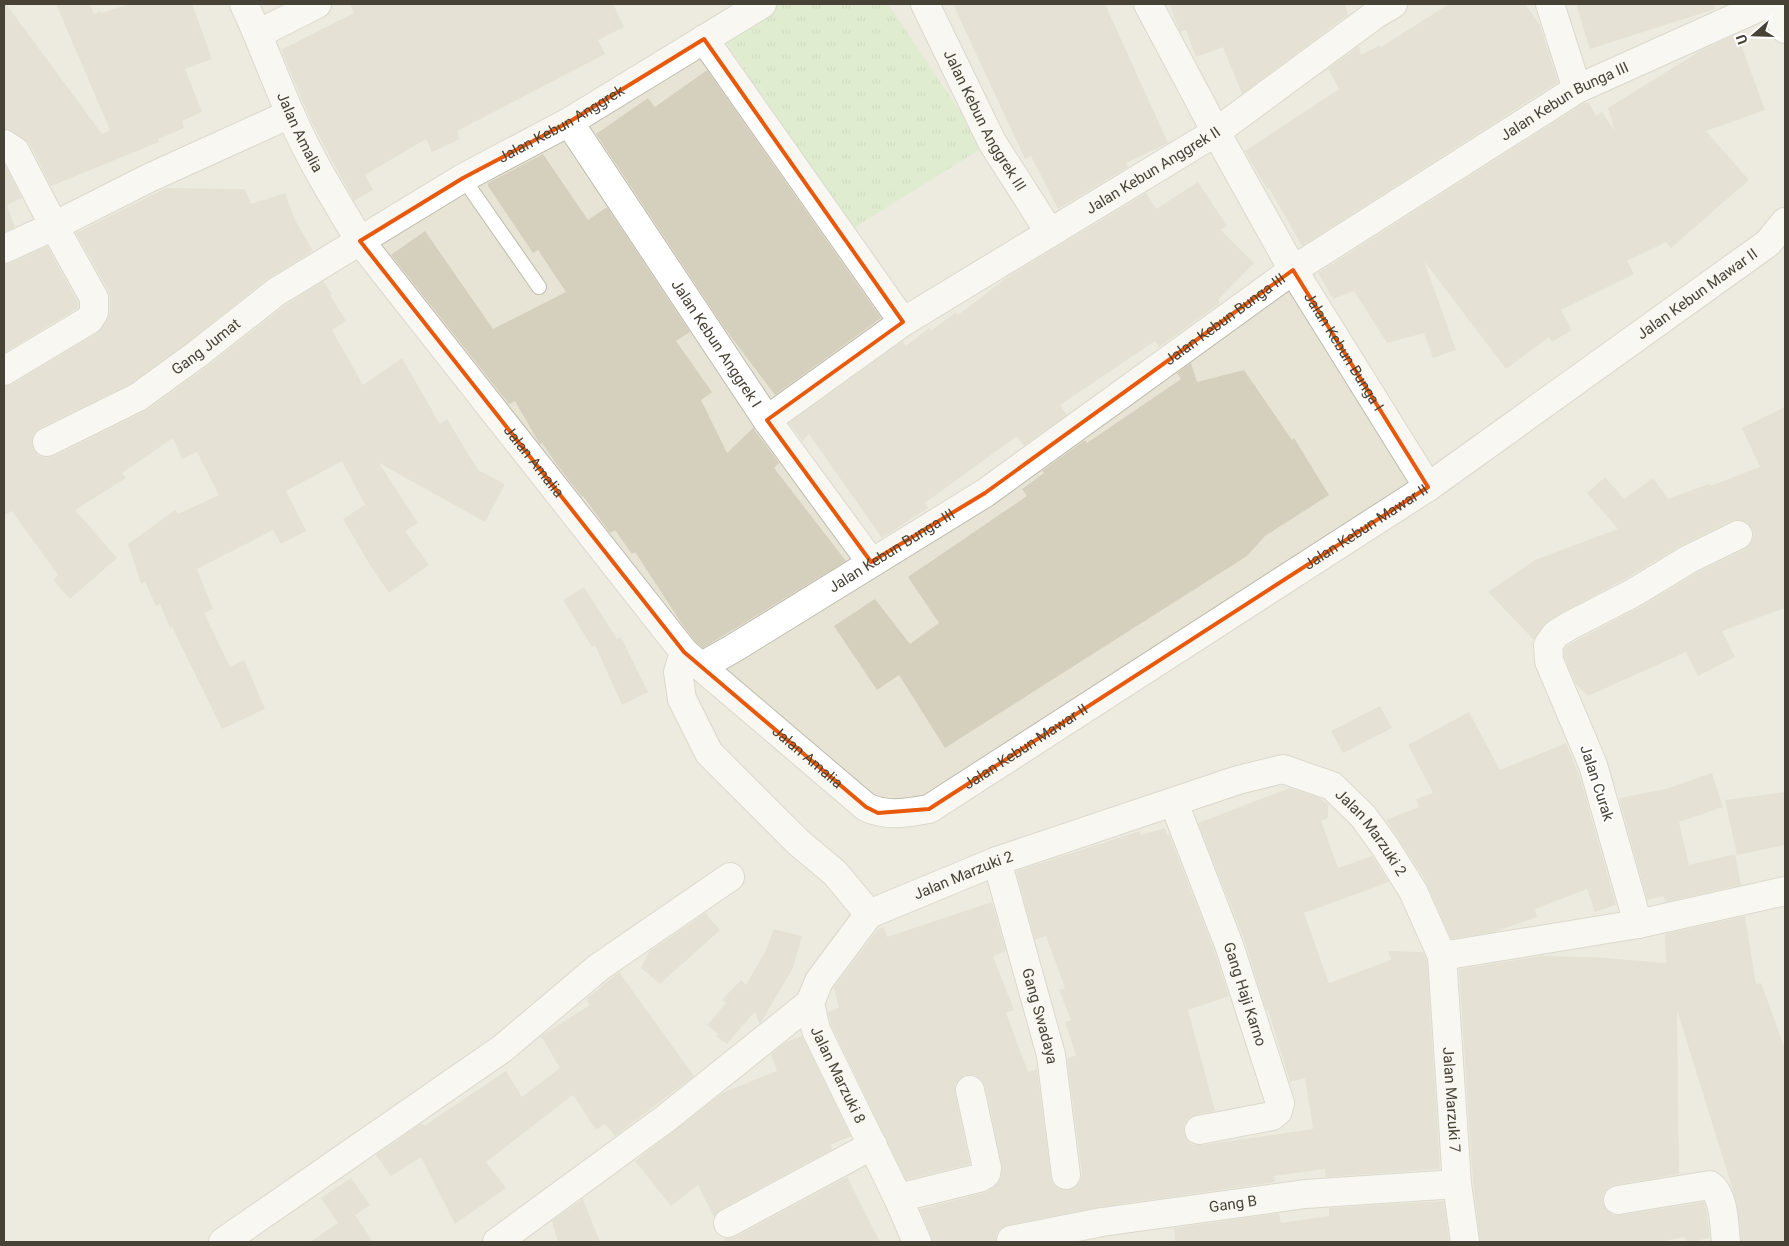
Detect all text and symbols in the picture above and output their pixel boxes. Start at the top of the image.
north arrow [1729,10,1779,60]
text: U [1733,32,1751,47]
street label: Jalan Kebun Anggrek III [940,47,1030,194]
street label: Jalan Kebun Bunga III [1497,58,1631,145]
street label: Jalan Kebun Anggrek [495,81,628,167]
street label: Jalan Amalia [273,89,327,176]
street label: Jalan Kebun Anggrek II [1083,123,1224,218]
street label: Jalan Kebun Mawar II [1633,245,1761,343]
street label: Jalan Kebun Bunga III [1161,269,1289,369]
street label: Jalan Kebun Anggrek I [667,276,765,411]
street label: Jalan Kebun Bunga I [1300,289,1387,414]
street label: Gang Jumat [168,315,244,379]
street label: Jalan Amalia [500,422,568,501]
street label: Jalan Kebun Mawar II [1301,480,1431,574]
street label: Jalan Kebun Bunga III [825,505,958,596]
street label: Jalan Kebun Mawar II [960,700,1091,793]
street label: Jalan Amalia [769,722,847,792]
street label: Jalan Curak [1576,743,1618,824]
street label: Jalan Marzuki 2 [1332,785,1410,879]
street label: Jalan Marzuki 2 [911,847,1015,904]
street label: Gang Haji Karno [1220,940,1270,1049]
street label: Gang Swadaya [1018,966,1061,1065]
street label: Jalan Marzuki 8 [807,1023,869,1126]
street label: Jalan Marzuki 7 [1439,1046,1464,1153]
street label: Gang B [1208,1192,1258,1216]

